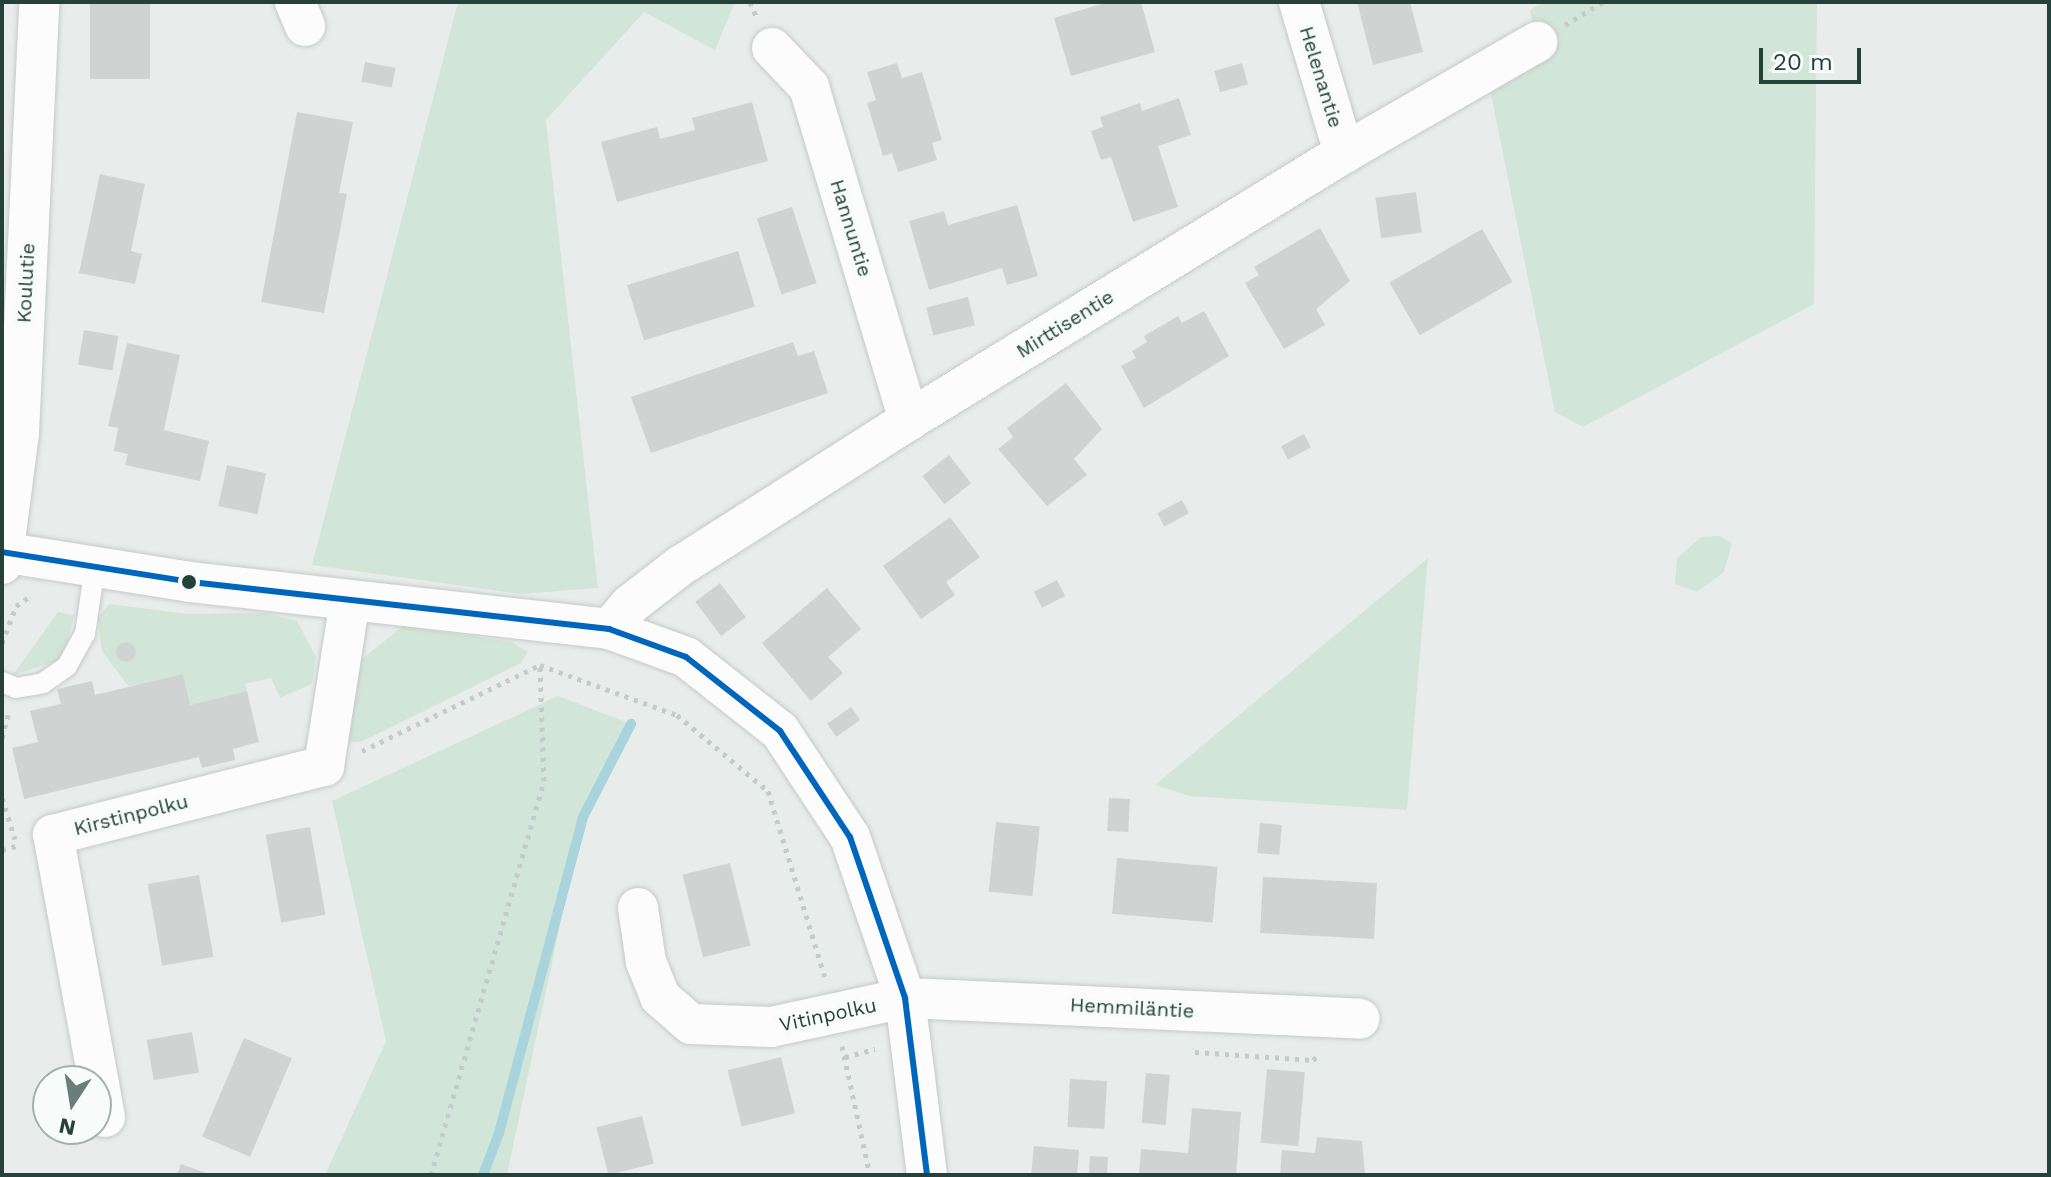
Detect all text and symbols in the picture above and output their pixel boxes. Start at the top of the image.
street label: Helenantie [1294,23,1348,131]
scale bar [1763,32,1865,82]
text: 20 m [1773,48,1833,76]
street label: Hannuntie [825,176,877,280]
street label: Koulutie [12,242,40,324]
street label: Mirttisentie [1012,285,1118,363]
unlabelled marker [181,574,197,590]
street label: Kirstinpolku [71,789,191,841]
street label: Vitinpolku [777,993,879,1037]
street label: Hemmiläntie [1069,993,1195,1023]
north arrow [32,1065,112,1145]
text: N [57,1113,78,1141]

